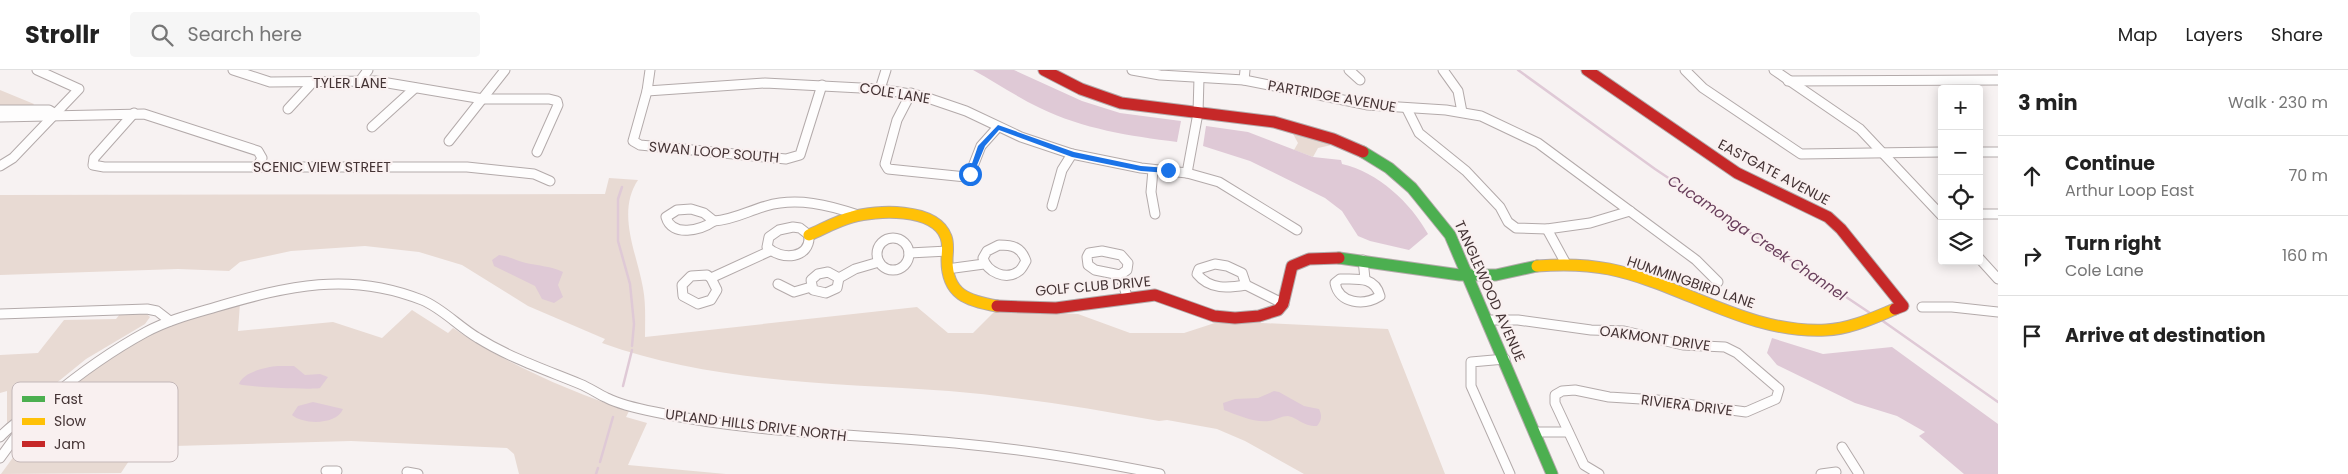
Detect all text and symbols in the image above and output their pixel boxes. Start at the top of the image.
search box [130,12,480,57]
text: Strollr [25,18,100,51]
icon: search [148,21,176,49]
text: Search here [188,21,302,48]
text: Map [2118,22,2158,47]
text: Layers [2186,22,2243,47]
text: Share [2271,22,2323,47]
street label: TYLER LANE [313,73,387,93]
street label: PARTRIDGE AVENUE [1266,75,1398,117]
street label: COLE LANE [858,78,932,108]
map controls [1938,85,1983,265]
button: + [1938,85,1983,130]
text: 3 min [2018,88,2078,117]
text: Walk · 230 m [2228,91,2328,114]
button: − [1938,130,1983,175]
street label: EASTGATE AVENUE [1715,134,1833,210]
street label: SWAN LOOP SOUTH [648,136,780,168]
text: Continue [2065,150,2155,177]
street label: SCENIC VIEW STREET [253,157,391,177]
route end [1157,159,1180,182]
icon: ahead [2018,162,2046,190]
route start [959,163,982,186]
text: 70 m [2288,164,2328,187]
water label: Cucamonga Creek Channel [1664,170,1851,306]
button: locate [1938,175,1983,220]
text: Arthur Loop East [2065,179,2194,202]
street label: TANGLEWOOD AVENUE [1450,217,1530,365]
button: layers [1938,220,1983,265]
text: Turn right [2065,230,2161,257]
icon: right [2018,242,2046,270]
text: 160 m [2282,244,2328,267]
street label: HUMMINGBIRD LANE [1624,251,1758,313]
text: Cole Lane [2065,259,2144,282]
street label: GOLF CLUB DRIVE [1034,271,1152,301]
street label: OAKMONT DRIVE [1598,320,1712,356]
icon: arrive [2018,322,2046,350]
text: Arrive at destination [2065,322,2266,349]
legend [12,382,178,462]
text: Fast [54,389,83,409]
street label: RIVIERA DRIVE [1640,389,1734,421]
street label: UPLAND HILLS DRIVE NORTH [664,404,848,446]
text: Slow [54,411,87,431]
text: Jam [54,434,85,454]

